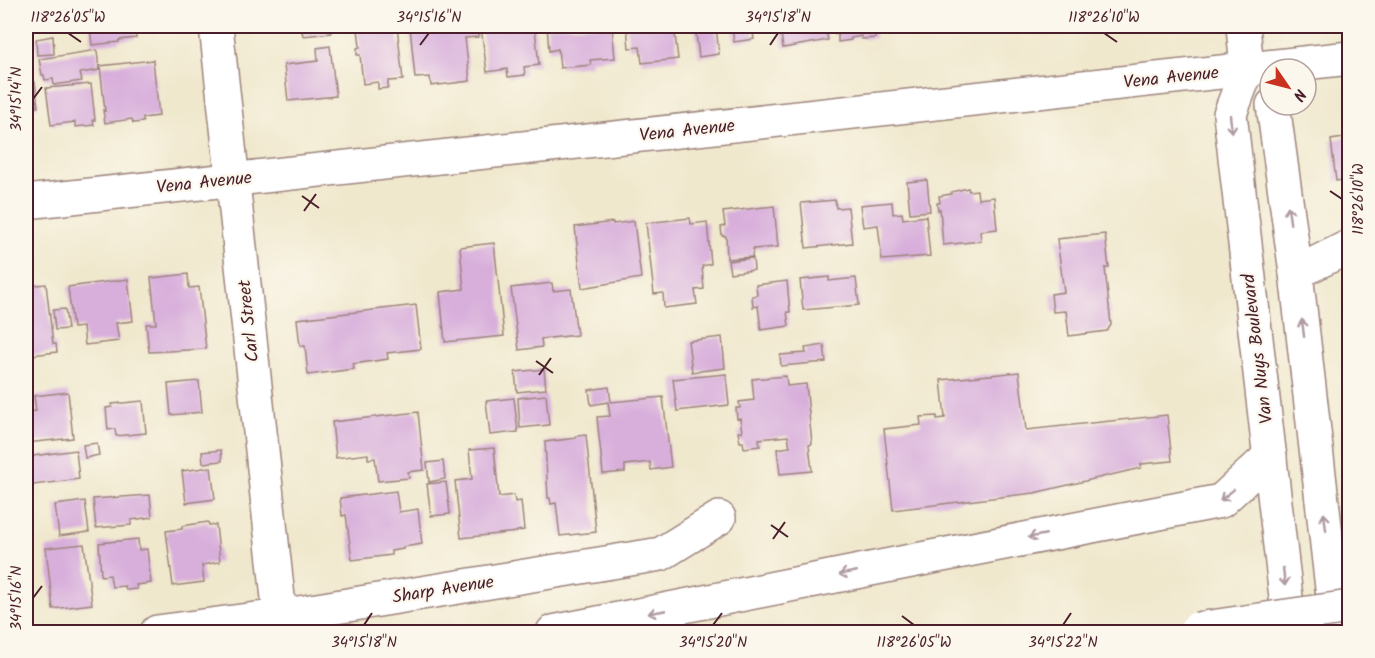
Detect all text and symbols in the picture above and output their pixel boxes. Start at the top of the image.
text: 118°26'05"W [30,6,106,30]
text: 34°15'16"N [396,6,462,30]
text: 34°15'18"N [745,6,811,30]
text: 118°26'10"W [1068,6,1140,30]
north arrow [1258,57,1318,117]
street label: Vena Avenue [1122,59,1220,98]
text: 34°15'14"N [5,67,29,131]
text: N [1286,83,1312,106]
street label: Vena Avenue [638,112,736,151]
one-way arrow [1226,114,1237,133]
text: 118°26'10"W [1347,163,1371,235]
street label: Vena Avenue [155,164,253,203]
one-way arrow [1283,206,1294,226]
street label: Van Nuys Boulevard [1235,271,1282,425]
street label: Carl Street [231,277,268,363]
one-way arrow [1297,318,1308,338]
one-way arrow [1219,488,1235,501]
one-way arrow [1319,512,1330,532]
one-way arrow [1028,531,1048,542]
text: 34°15'16"N [5,565,29,631]
one-way arrow [1279,566,1290,586]
street label: Sharp Avenue [390,568,496,613]
one-way arrow [839,568,859,579]
one-way arrow [648,606,667,618]
text: 34°15'18"N [331,631,397,655]
text: 34°15'20"N [679,631,747,655]
text: 118°26'05"W [876,631,952,655]
text: 34°15'22"N [1028,631,1098,655]

